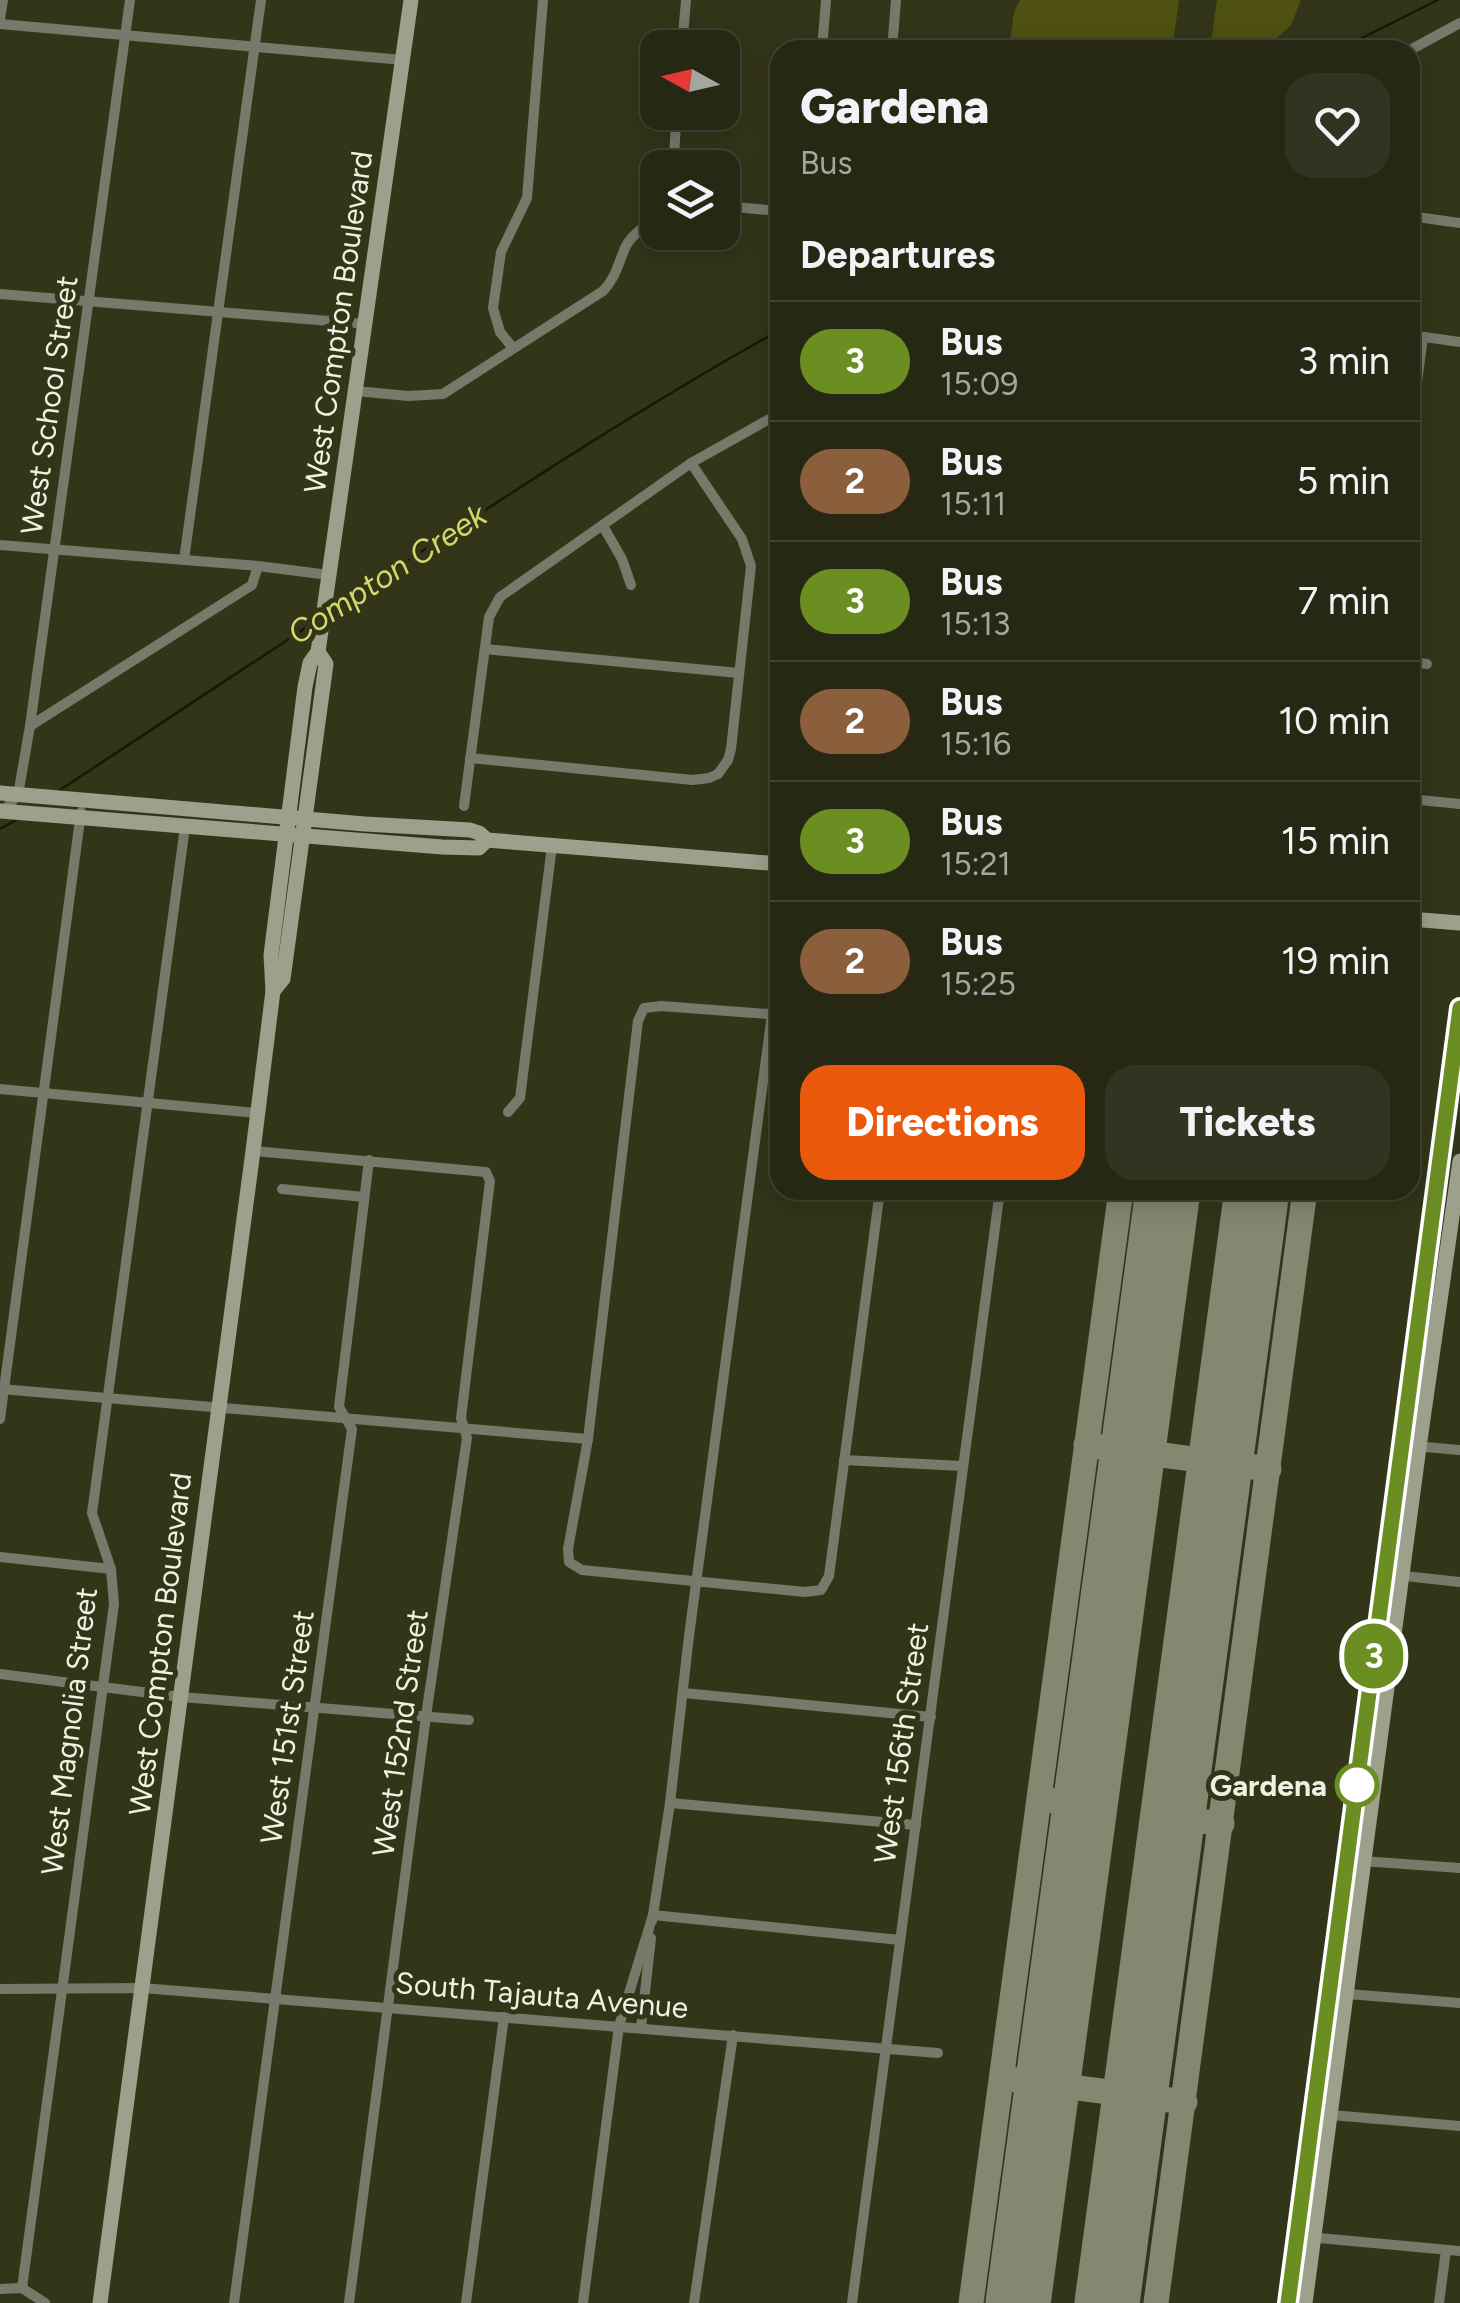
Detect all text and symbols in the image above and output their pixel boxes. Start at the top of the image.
north arrow [640,30,740,130]
map controls [640,30,740,250]
button: heart [1285,73,1390,178]
text: Gardena [800,77,989,135]
text: Bus [800,144,852,182]
street label: West Compton Boulevard [296,149,380,495]
button: layers [640,150,740,250]
text: Departures [800,232,995,278]
street label: West School Street [13,273,85,537]
text: Bus [940,319,1003,365]
text: 3 min [1298,338,1390,384]
text: 3 [845,340,865,382]
text: 15:09 [940,365,1018,403]
text: Bus [940,439,1003,485]
text: 5 min [1296,458,1390,504]
text: 2 [845,460,865,502]
text: 15:11 [940,485,1006,523]
water label: Compton Creek [281,495,495,652]
text: Bus [940,559,1003,605]
text: 7 min [1298,578,1390,624]
text: 3 [845,580,865,622]
text: 15:13 [940,605,1010,643]
text: Bus [940,679,1003,725]
text: 10 min [1278,698,1390,744]
text: 2 [845,700,865,742]
text: 15:16 [940,725,1011,763]
text: Bus [940,799,1003,845]
text: 15 min [1281,818,1390,864]
text: 3 [845,820,865,862]
text: 15:21 [940,845,1011,883]
text: Bus [940,919,1003,965]
text: 19 min [1281,938,1390,984]
text: 2 [845,940,865,982]
text: 15:25 [940,965,1016,1003]
button: Directions [800,1065,1085,1180]
button: Tickets [1105,1065,1390,1180]
street label: West Compton Boulevard [121,1470,199,1818]
street label: West Magnolia Street [33,1585,105,1877]
street label: West 152nd Street [364,1607,436,1859]
street label: West 151st Street [252,1608,322,1846]
street label: West 156th Street [866,1620,936,1866]
line badge: 3 [1342,1624,1406,1688]
text: 3 [1364,1635,1384,1677]
marker: Gardena [1336,1764,1378,1806]
place label: Gardena [1210,1767,1327,1804]
street label: South Tajauta Avenue [394,1964,690,2026]

